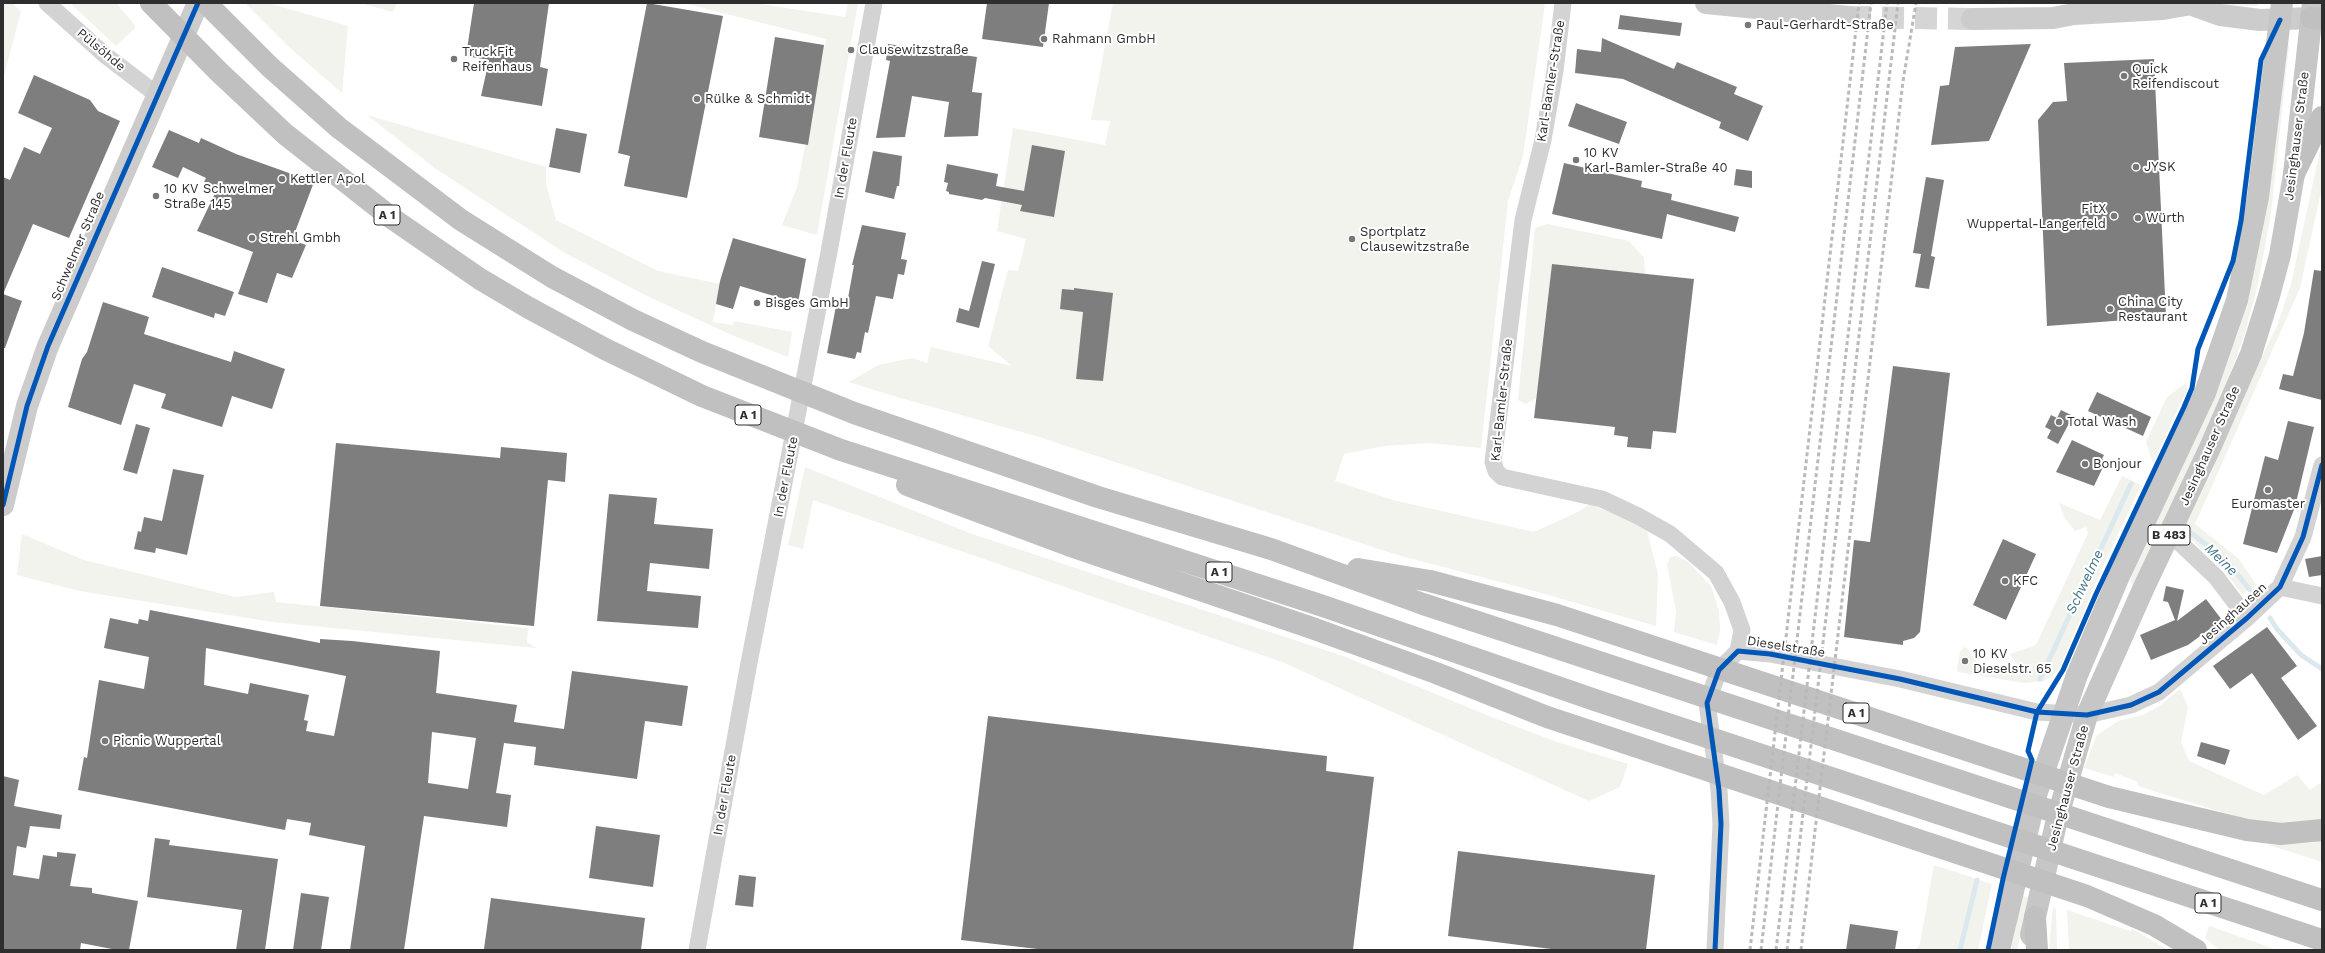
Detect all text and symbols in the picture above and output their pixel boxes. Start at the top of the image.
place label: Paul-Gerhardt-Straße [1756,17,1894,33]
street label: Karl-Bamler-Straße [1534,19,1568,143]
marker: Paul-Gerhardt-Straße [1743,20,1753,30]
street label: Pülsöhde [74,25,128,75]
place label: Rahmann GmbH [1052,31,1156,47]
marker: Rahmann GmbH [1039,34,1049,44]
place label: Clausewitzstraße [859,42,968,58]
place label: TruckFit Reifenhaus [462,44,532,75]
marker: Clausewitzstraße [846,45,856,55]
marker: TruckFit Reifenhaus [449,54,459,64]
place label: Quick Reifendiscout [2132,61,2219,92]
marker: Quick Reifendiscout [2119,71,2129,81]
street label: Jesinghauser Straße [2281,71,2313,201]
place label: Rülke & Schmidt [705,91,810,107]
marker: Rülke & Schmidt [692,94,702,104]
street label: In der Fleute [831,116,861,200]
place label: 10 KV Karl-Bamler-Straße 40 [1584,145,1728,176]
marker: 10 KV Karl-Bamler-Straße 40 [1571,155,1581,165]
place label: JYSK [2144,159,2175,175]
marker: JYSK [2131,162,2141,172]
place label: Kettler Apol [290,171,365,187]
marker: Kettler Apol [277,174,287,184]
place label: 10 KV Schwelmer Straße 145 [164,181,274,212]
street label: Schwelmer Straße [48,189,108,303]
marker: 10 KV Schwelmer Straße 145 [151,191,161,201]
place label: FitX Wuppertal-Langerfeld [1967,201,2106,232]
road number: A 1 [374,205,400,225]
place label: Würth [2146,210,2185,226]
marker: FitX Wuppertal-Langerfeld [2109,211,2119,221]
marker: Würth [2133,213,2143,223]
place label: Sportplatz Clausewitzstraße [1360,224,1469,255]
place label: Strehl Gmbh [260,230,341,246]
marker: Strehl Gmbh [247,233,257,243]
marker: Sportplatz Clausewitzstraße [1347,234,1357,244]
place label: China City Restaurant [2118,294,2187,325]
place label: Bisges GmbH [765,295,849,311]
marker: Bisges GmbH [752,298,762,308]
marker: China City Restaurant [2105,304,2115,314]
street label: Karl-Bamler-Straße [1488,338,1516,462]
street label: Jesinghauser Straße [2177,384,2243,508]
road number: A 1 [735,405,761,425]
place label: Total Wash [2067,414,2137,430]
marker: Total Wash [2054,417,2064,427]
street label: In der Fleute [771,435,801,519]
place label: Bonjour [2093,456,2142,472]
marker: Bonjour [2080,459,2090,469]
marker: Euromaster [2263,485,2273,495]
place label: Euromaster [2231,496,2305,512]
road number: B 483 [2148,525,2190,545]
water label: Meine [2201,540,2241,580]
water label: Schwelme [2063,547,2107,617]
road number: A 1 [1206,562,1232,582]
place label: KFC [2013,573,2038,589]
marker: KFC [2000,576,2010,586]
street label: Jesinghausen [2196,579,2270,649]
street label: Dieselstraße [1746,633,1826,661]
place label: 10 KV Dieselstr. 65 [1973,646,2052,677]
marker: 10 KV Dieselstr. 65 [1960,656,1970,666]
road number: A 1 [1843,703,1869,723]
street label: Jesinghauser Straße [2044,724,2092,852]
place label: Picnic Wuppertal [113,733,221,749]
marker: Picnic Wuppertal [100,736,110,746]
street label: In der Fleute [710,753,740,837]
road number: A 1 [2195,893,2221,913]

